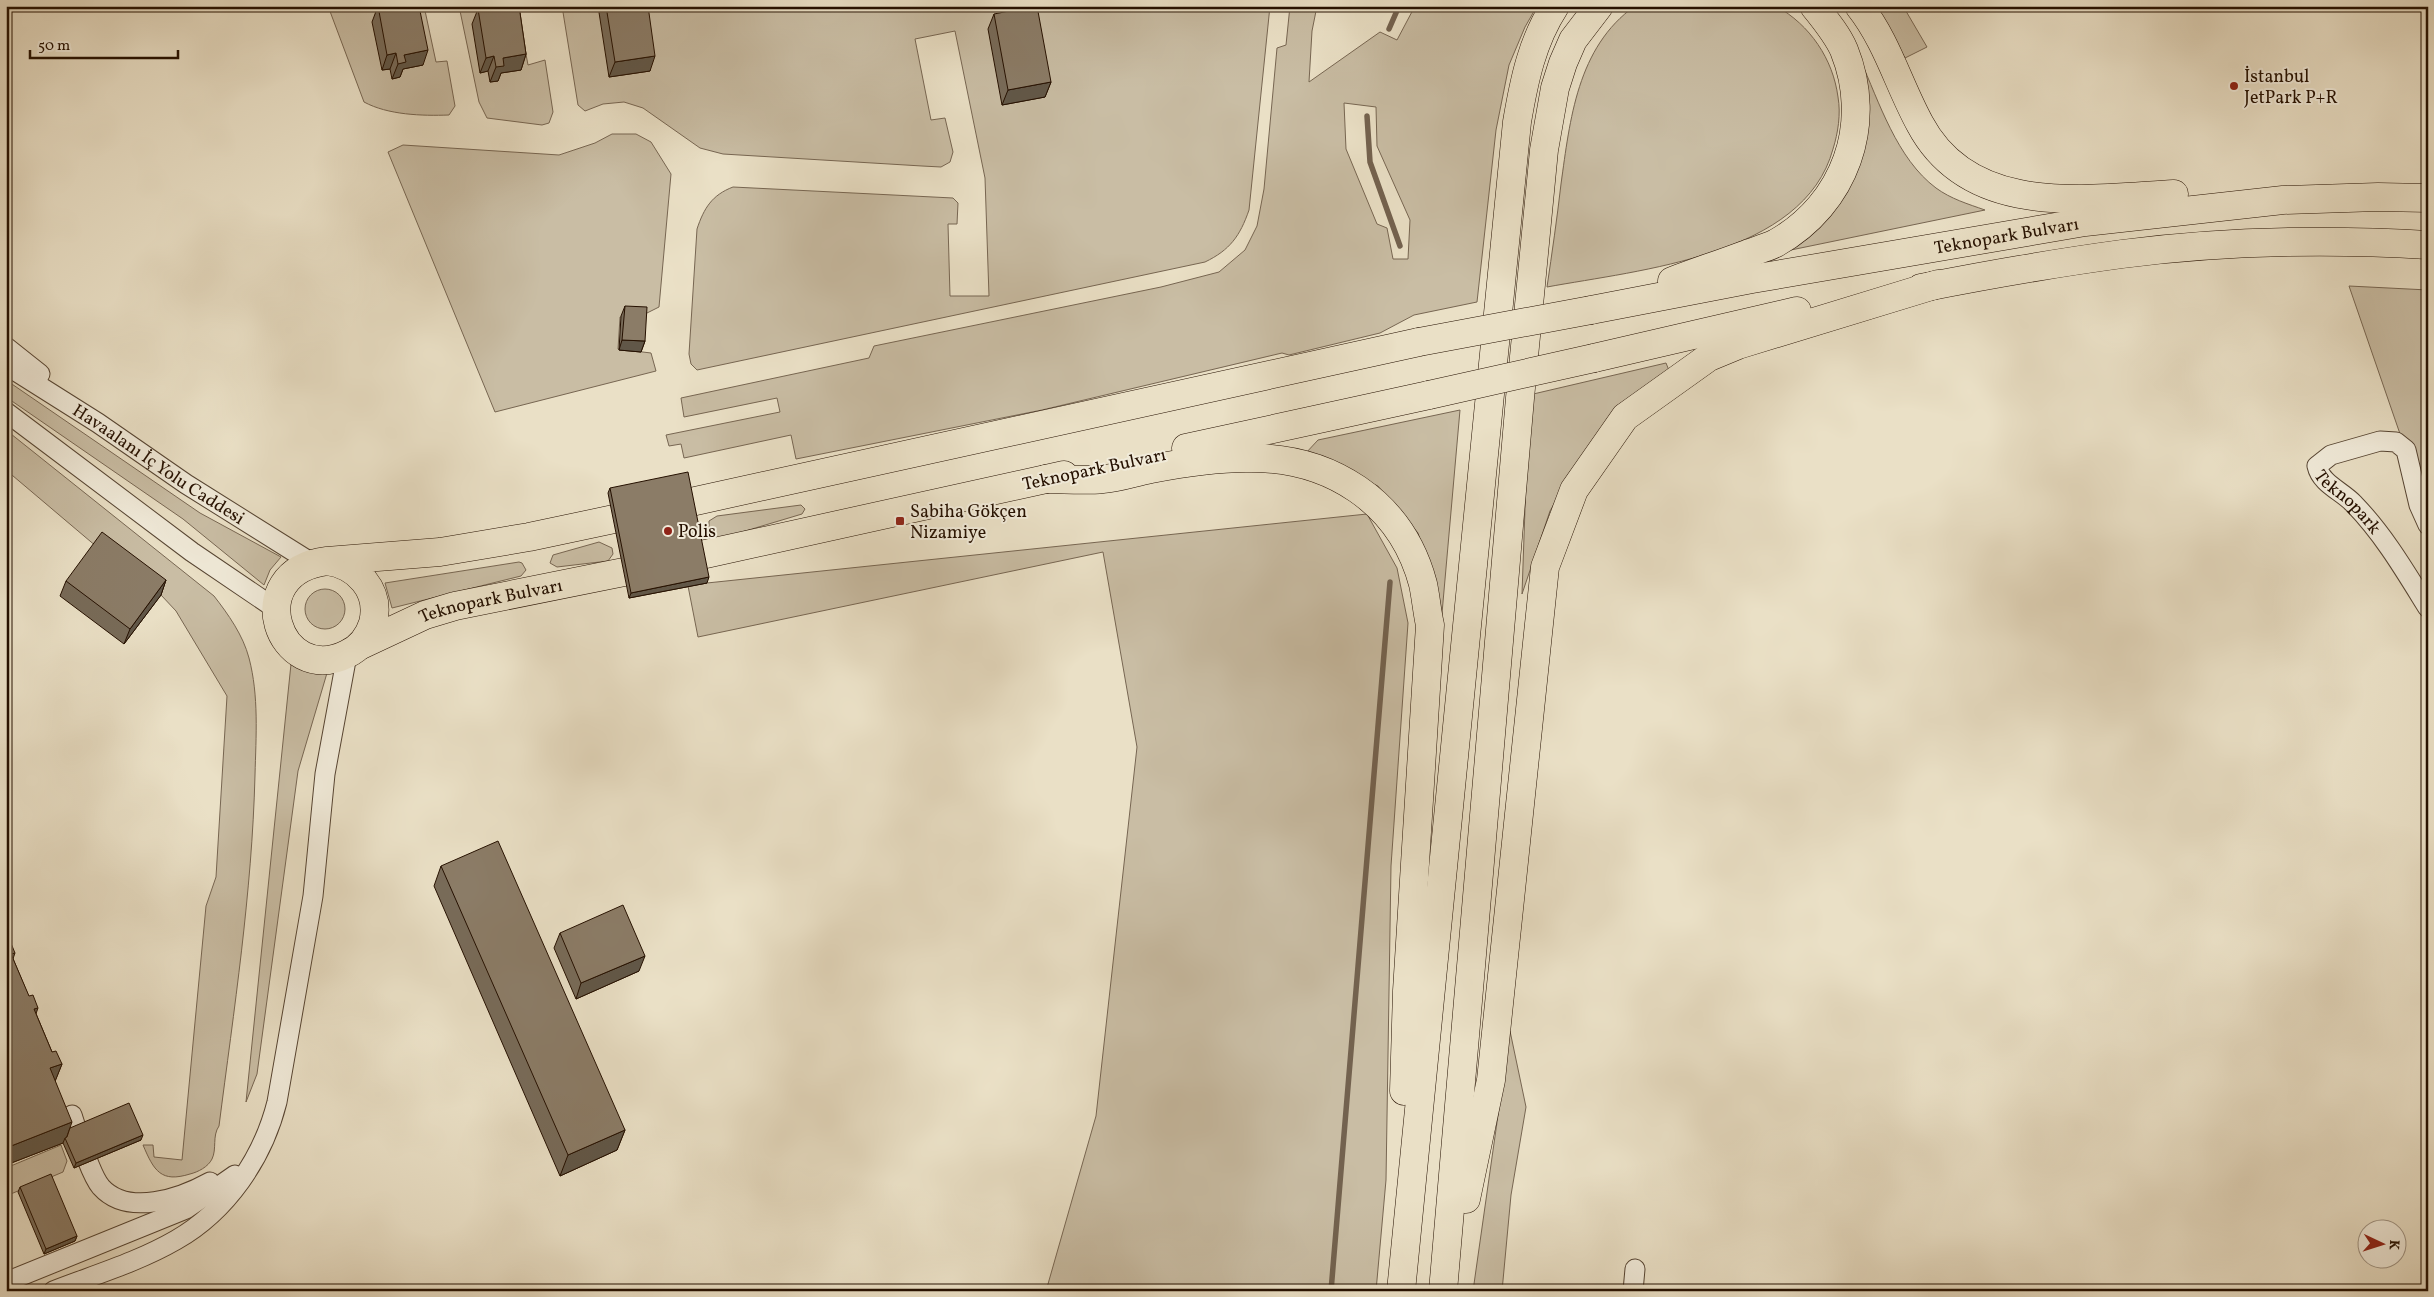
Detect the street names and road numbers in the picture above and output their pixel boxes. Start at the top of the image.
street label: Teknopark Bulvarı [1932,212,2081,262]
street label: Havaalanı İç Yolu Caddesi [67,399,249,532]
street label: Teknopark Bulvarı [1020,443,1168,498]
street label: Teknopark [2307,465,2386,540]
street label: Teknopark Bulvarı [415,574,565,630]

